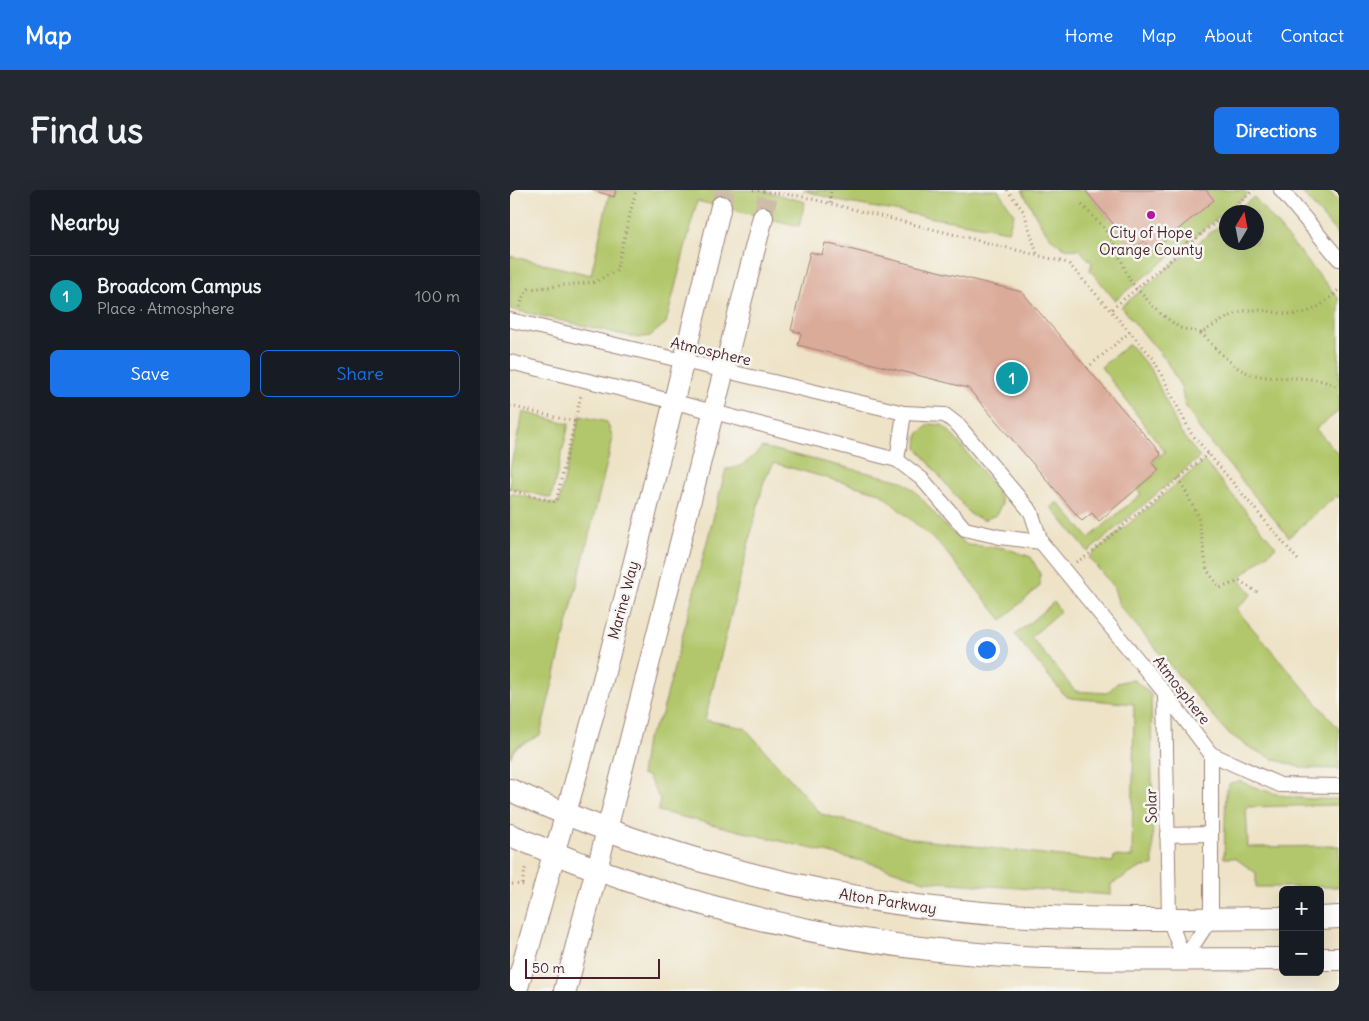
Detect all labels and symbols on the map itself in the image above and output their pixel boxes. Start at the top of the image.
north arrow [1219,205,1264,250]
marker: City of Hope Orange County [1145,209,1157,221]
place label: City of Hope Orange County [1099,223,1203,259]
street label: Atmosphere [669,333,753,369]
pin: 1 [996,359,1028,397]
street label: Marine Way [603,559,643,641]
your location [974,637,1000,663]
street label: Atmosphere [1149,652,1215,728]
street label: Solar [1141,788,1161,824]
street label: Alton Parkway [838,884,938,918]
scale bar [525,956,660,979]

